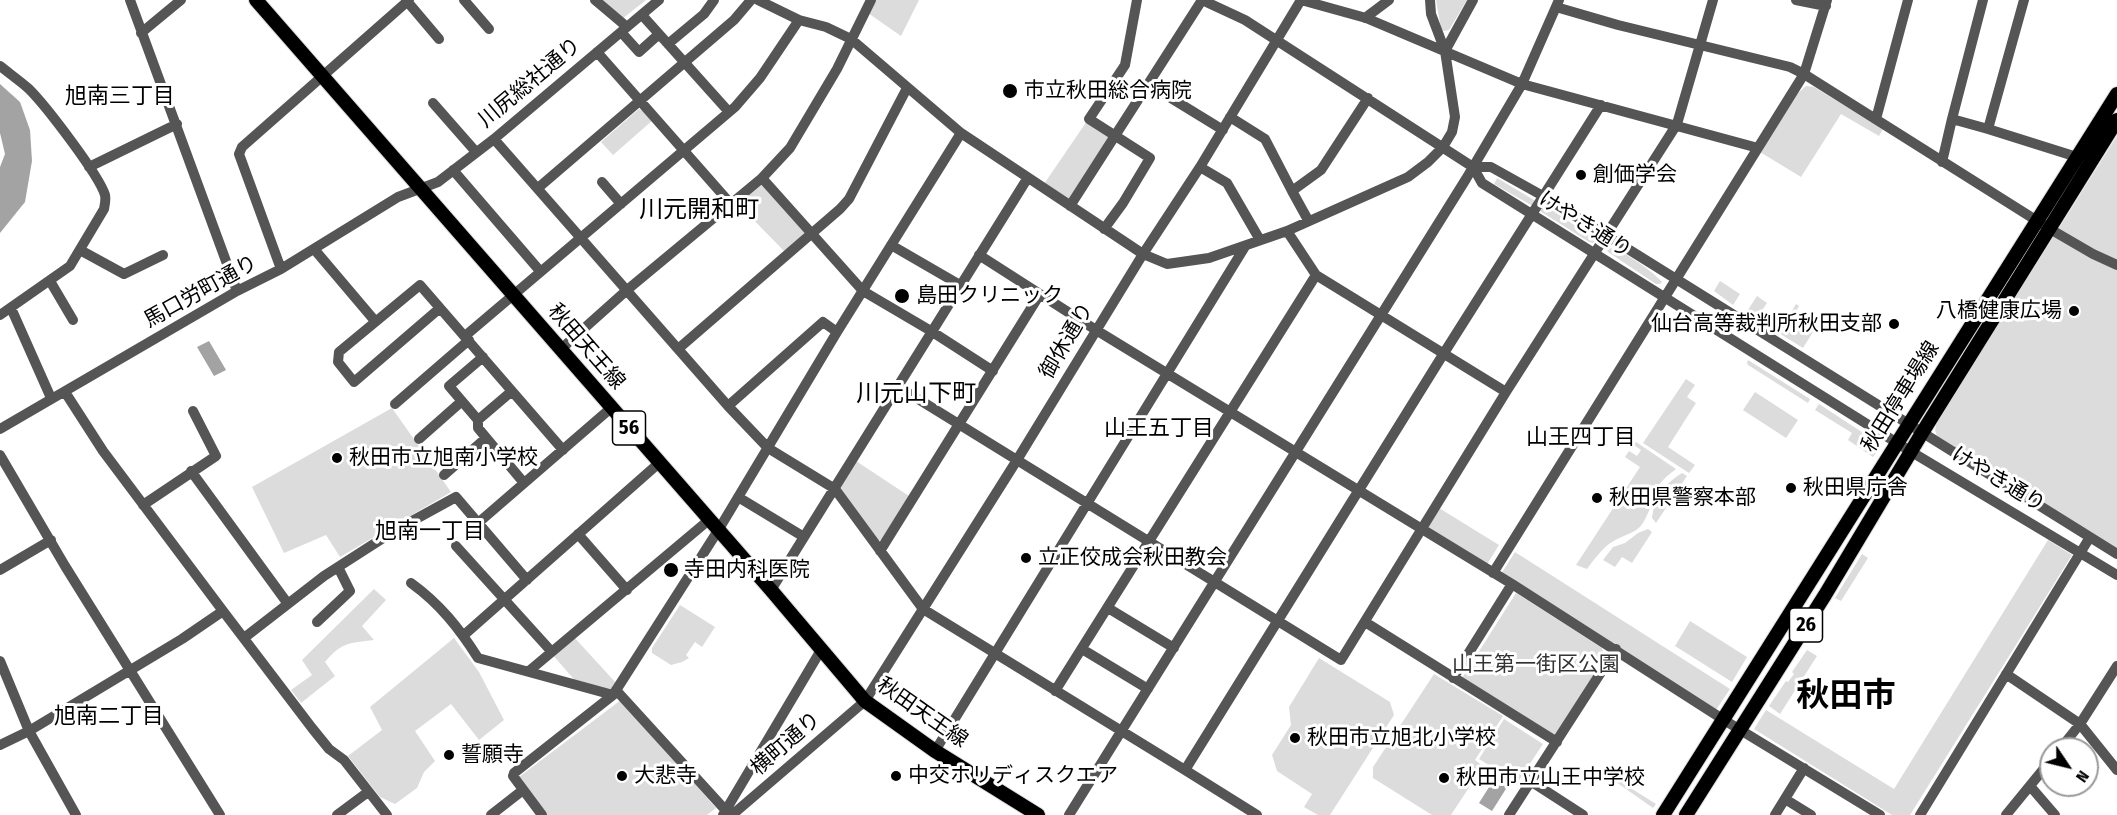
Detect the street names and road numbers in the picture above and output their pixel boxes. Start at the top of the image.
street label: 川尻総社通り [474,33,586,133]
street label: けやき通り [1534,186,1636,264]
street label: 馬口労町通り [140,250,262,334]
street label: 秋田天王線 [542,299,630,395]
street label: 御休通り [1035,299,1099,383]
street label: 秋田停車場線 [1857,337,1945,457]
road number: 56 [612,411,646,445]
street label: けやき通り [1947,442,2049,518]
road number: 26 [1790,608,1822,642]
street label: 秋田天王線 [872,673,972,753]
street label: 横町通り [746,707,826,781]

